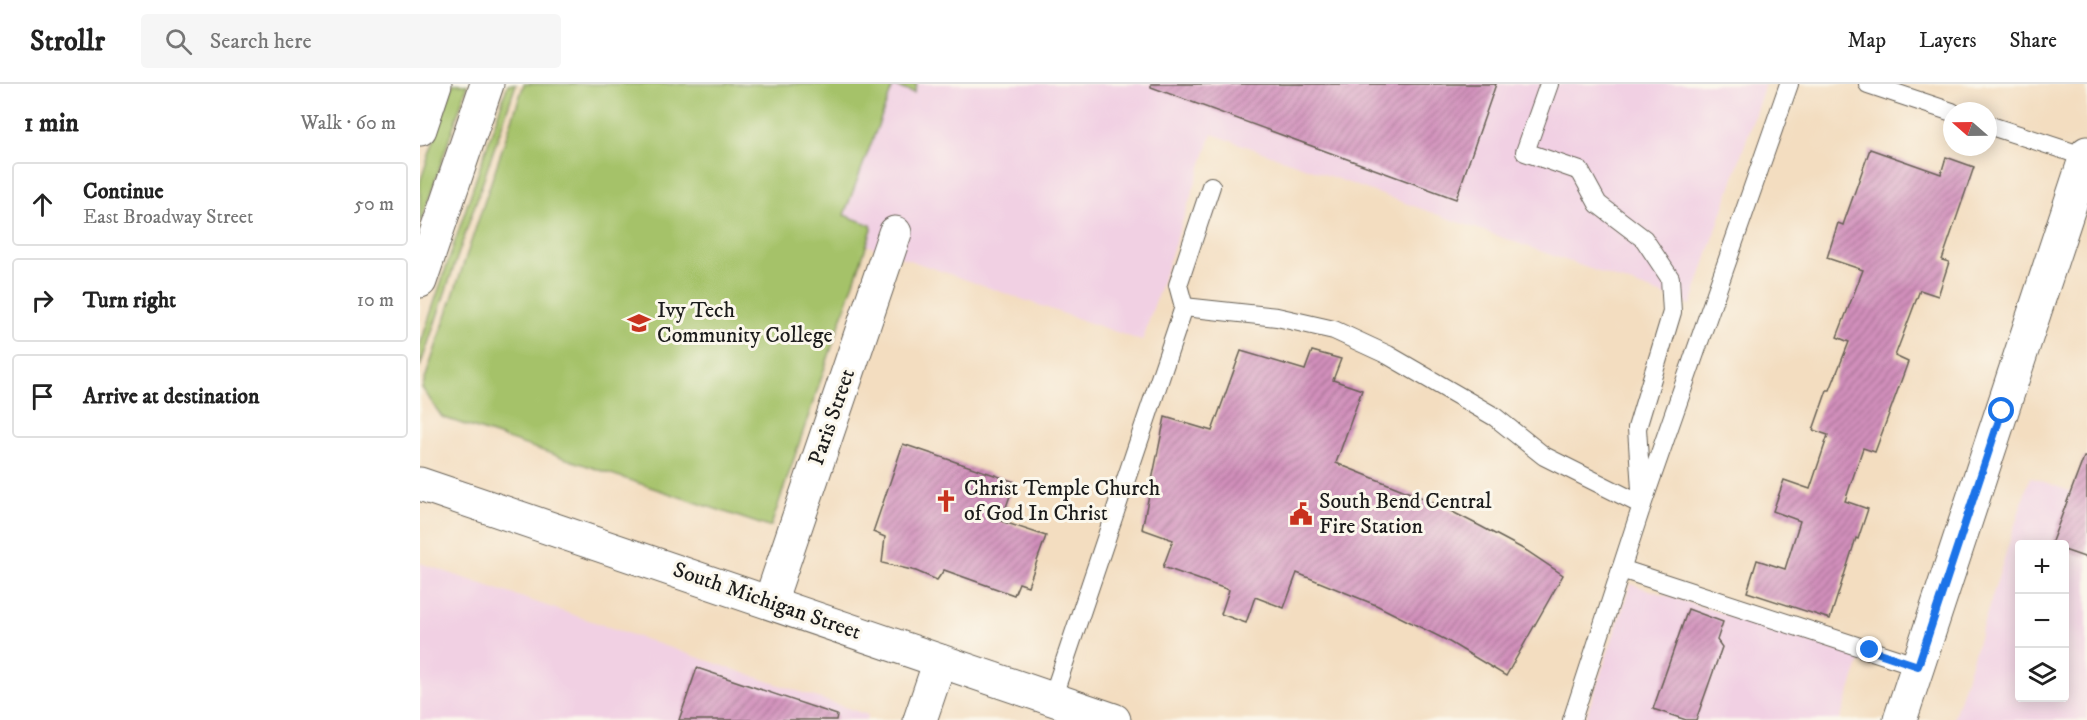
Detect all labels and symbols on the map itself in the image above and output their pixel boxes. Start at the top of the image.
north arrow [1943,102,1997,156]
place label: Ivy Tech Community College [657,297,833,349]
school or university icon: Ivy Tech Community College [626,310,652,336]
street label: Paris Street [803,365,861,469]
route start [1988,397,2014,423]
place label: Christ Temple Church of God In Christ [964,475,1161,527]
church icon: Christ Temple Church of God In Christ [933,488,959,514]
place label: South Bend Central Fire Station [1319,488,1492,540]
public building icon: South Bend Central Fire Station [1288,501,1314,527]
street label: South Michigan Street [670,556,864,646]
route end [1856,636,1882,662]

